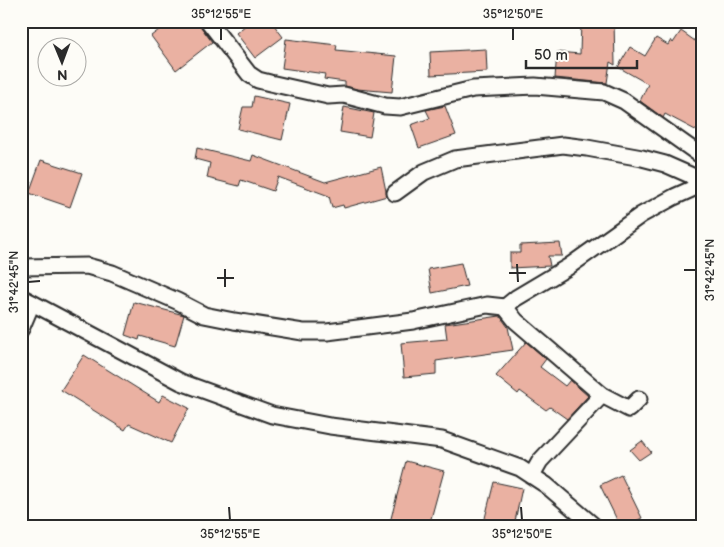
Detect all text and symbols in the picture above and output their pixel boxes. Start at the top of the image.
text: 35°12'55"E [191,7,251,22]
text: 35°12'50"E [483,7,543,22]
north arrow [38,38,88,88]
scale bar [526,38,638,70]
text: 50 m [534,46,568,65]
text: N [57,66,68,83]
text: 31°42'45"N [703,239,718,301]
text: 31°42'45"N [7,251,22,313]
text: 35°12'55"E [200,527,260,542]
text: 35°12'50"E [492,527,552,542]

